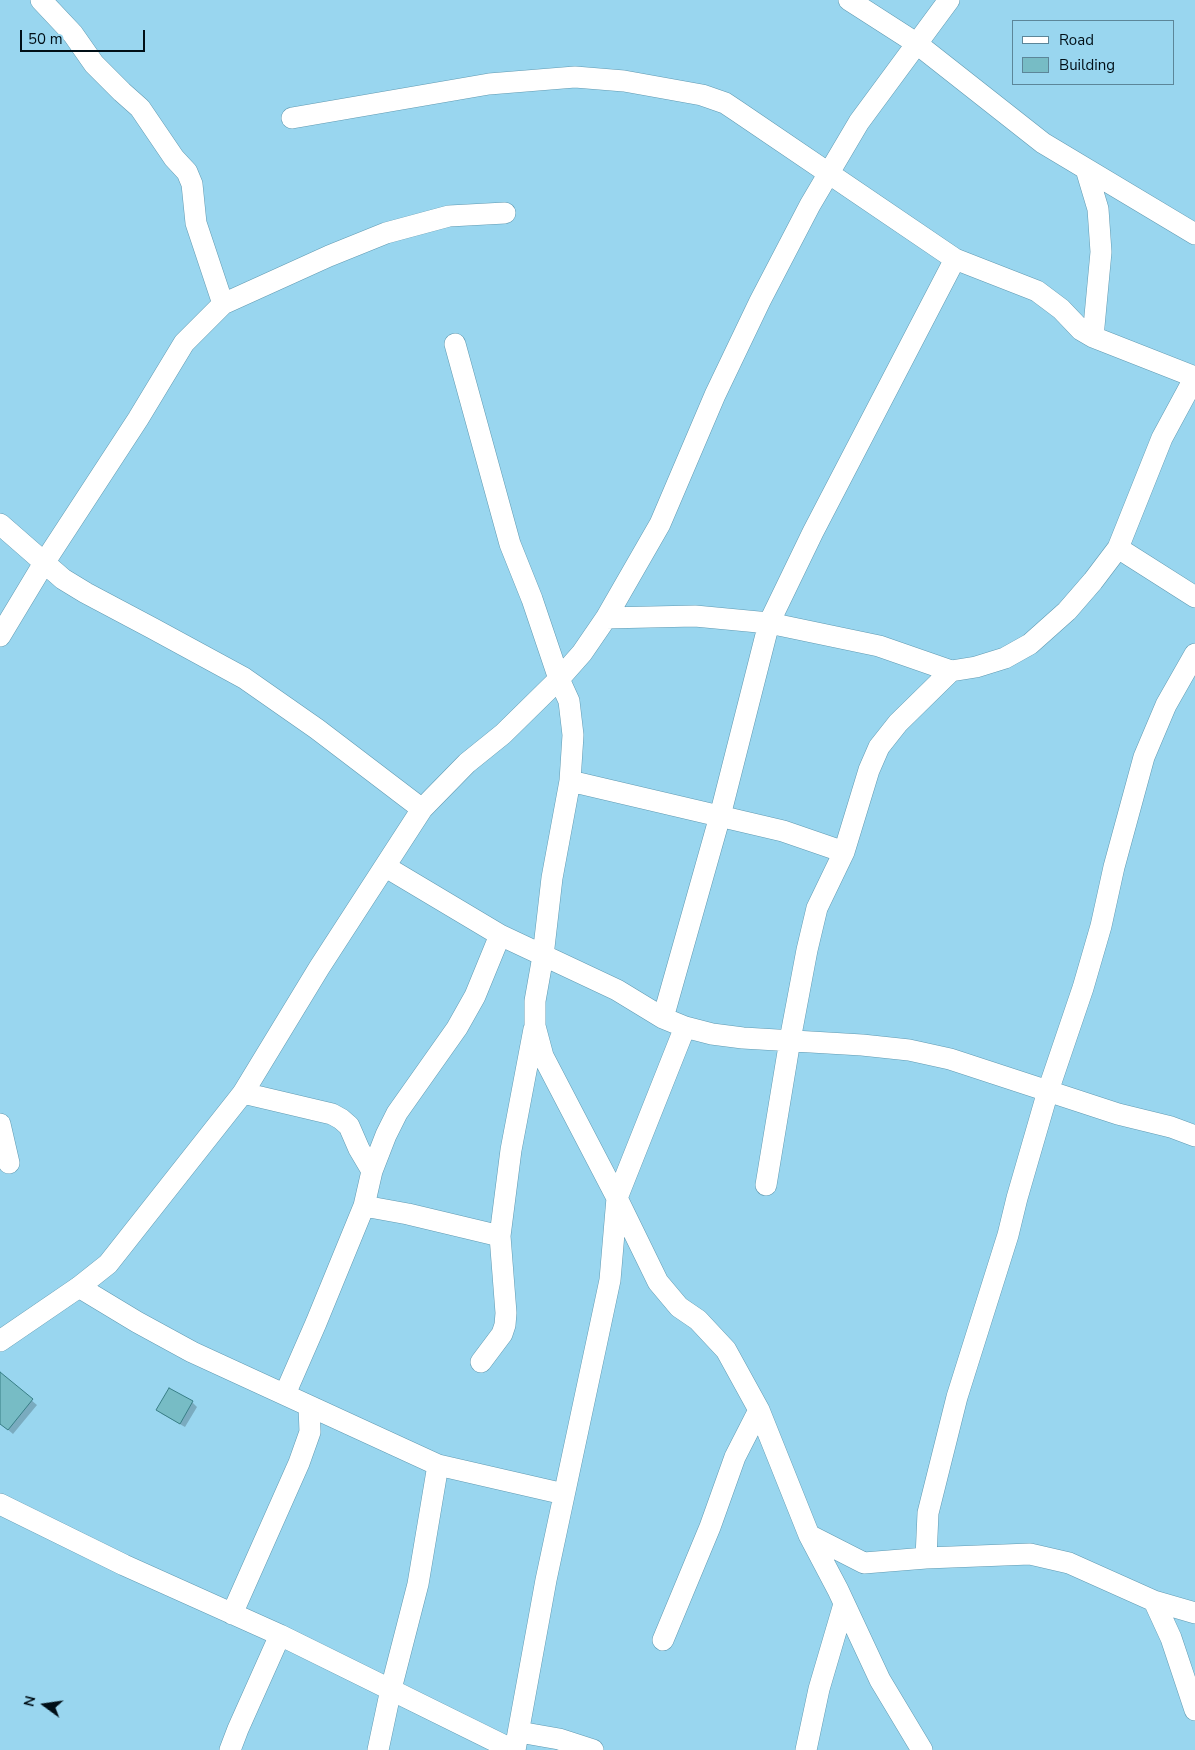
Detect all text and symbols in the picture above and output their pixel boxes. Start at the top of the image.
scale bar [22,20,148,52]
legend [1012,20,1175,85]
text: 50 m [28,29,63,49]
text: Road [1059,30,1094,50]
text: Building [1059,55,1115,75]
north arrow [20,1680,70,1730]
text: N [19,1694,40,1709]

